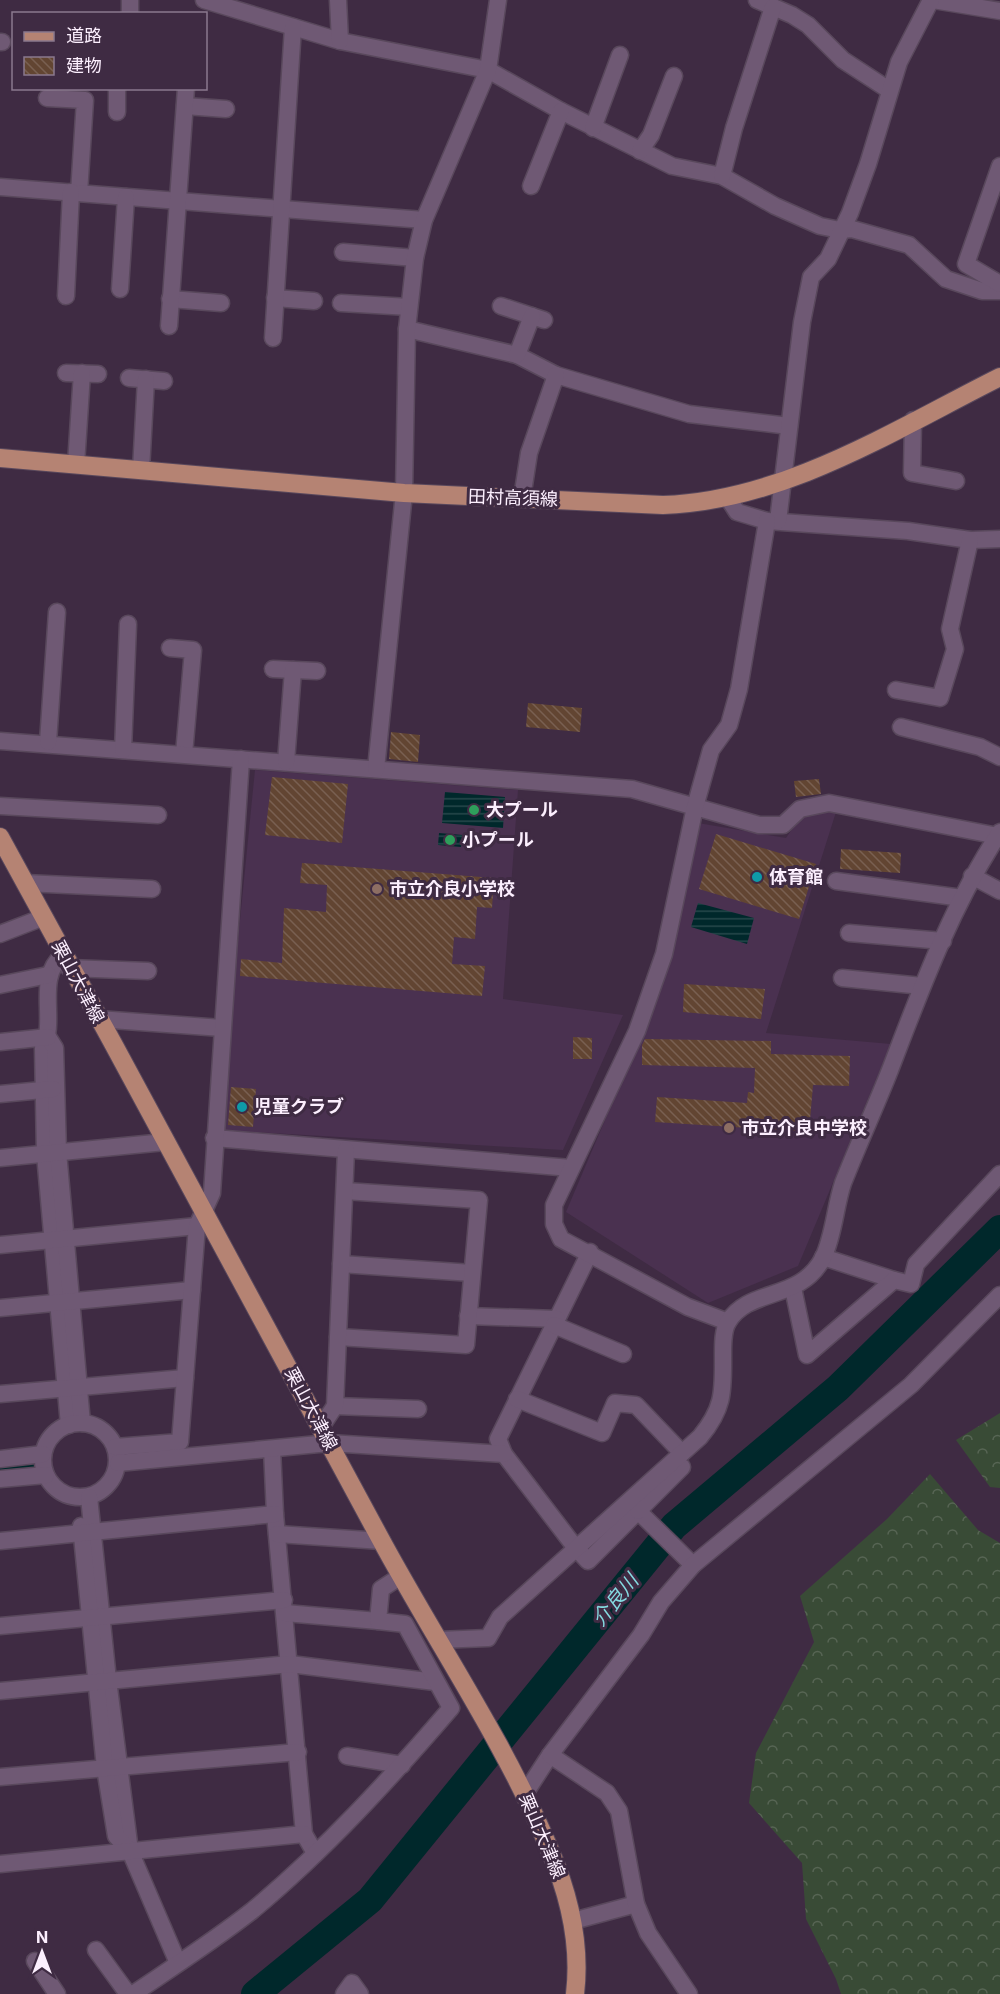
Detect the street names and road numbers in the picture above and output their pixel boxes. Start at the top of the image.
street label: 田村高須線 [468,485,558,510]
street label: 栗山大津線 [48,937,109,1026]
street label: 栗山大津線 [281,1364,342,1453]
street label: 栗山大津線 [515,1790,570,1881]

